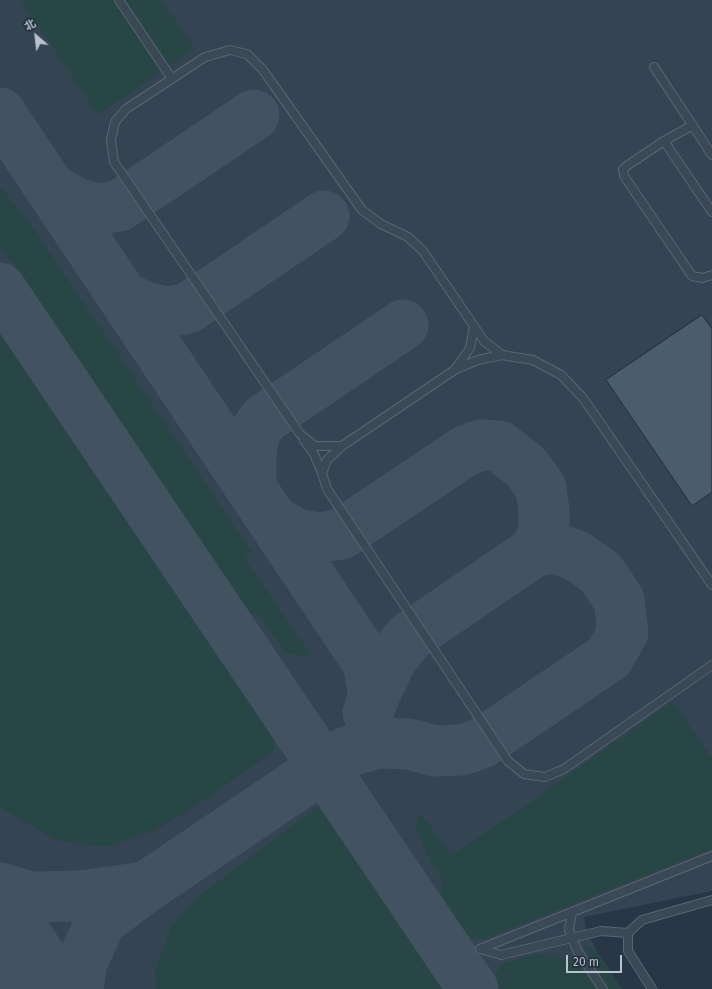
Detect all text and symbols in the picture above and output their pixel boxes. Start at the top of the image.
north arrow [16,16,56,56]
text: 北 [22,17,38,33]
scale bar [568,947,624,973]
text: 20 m [573,955,599,969]

